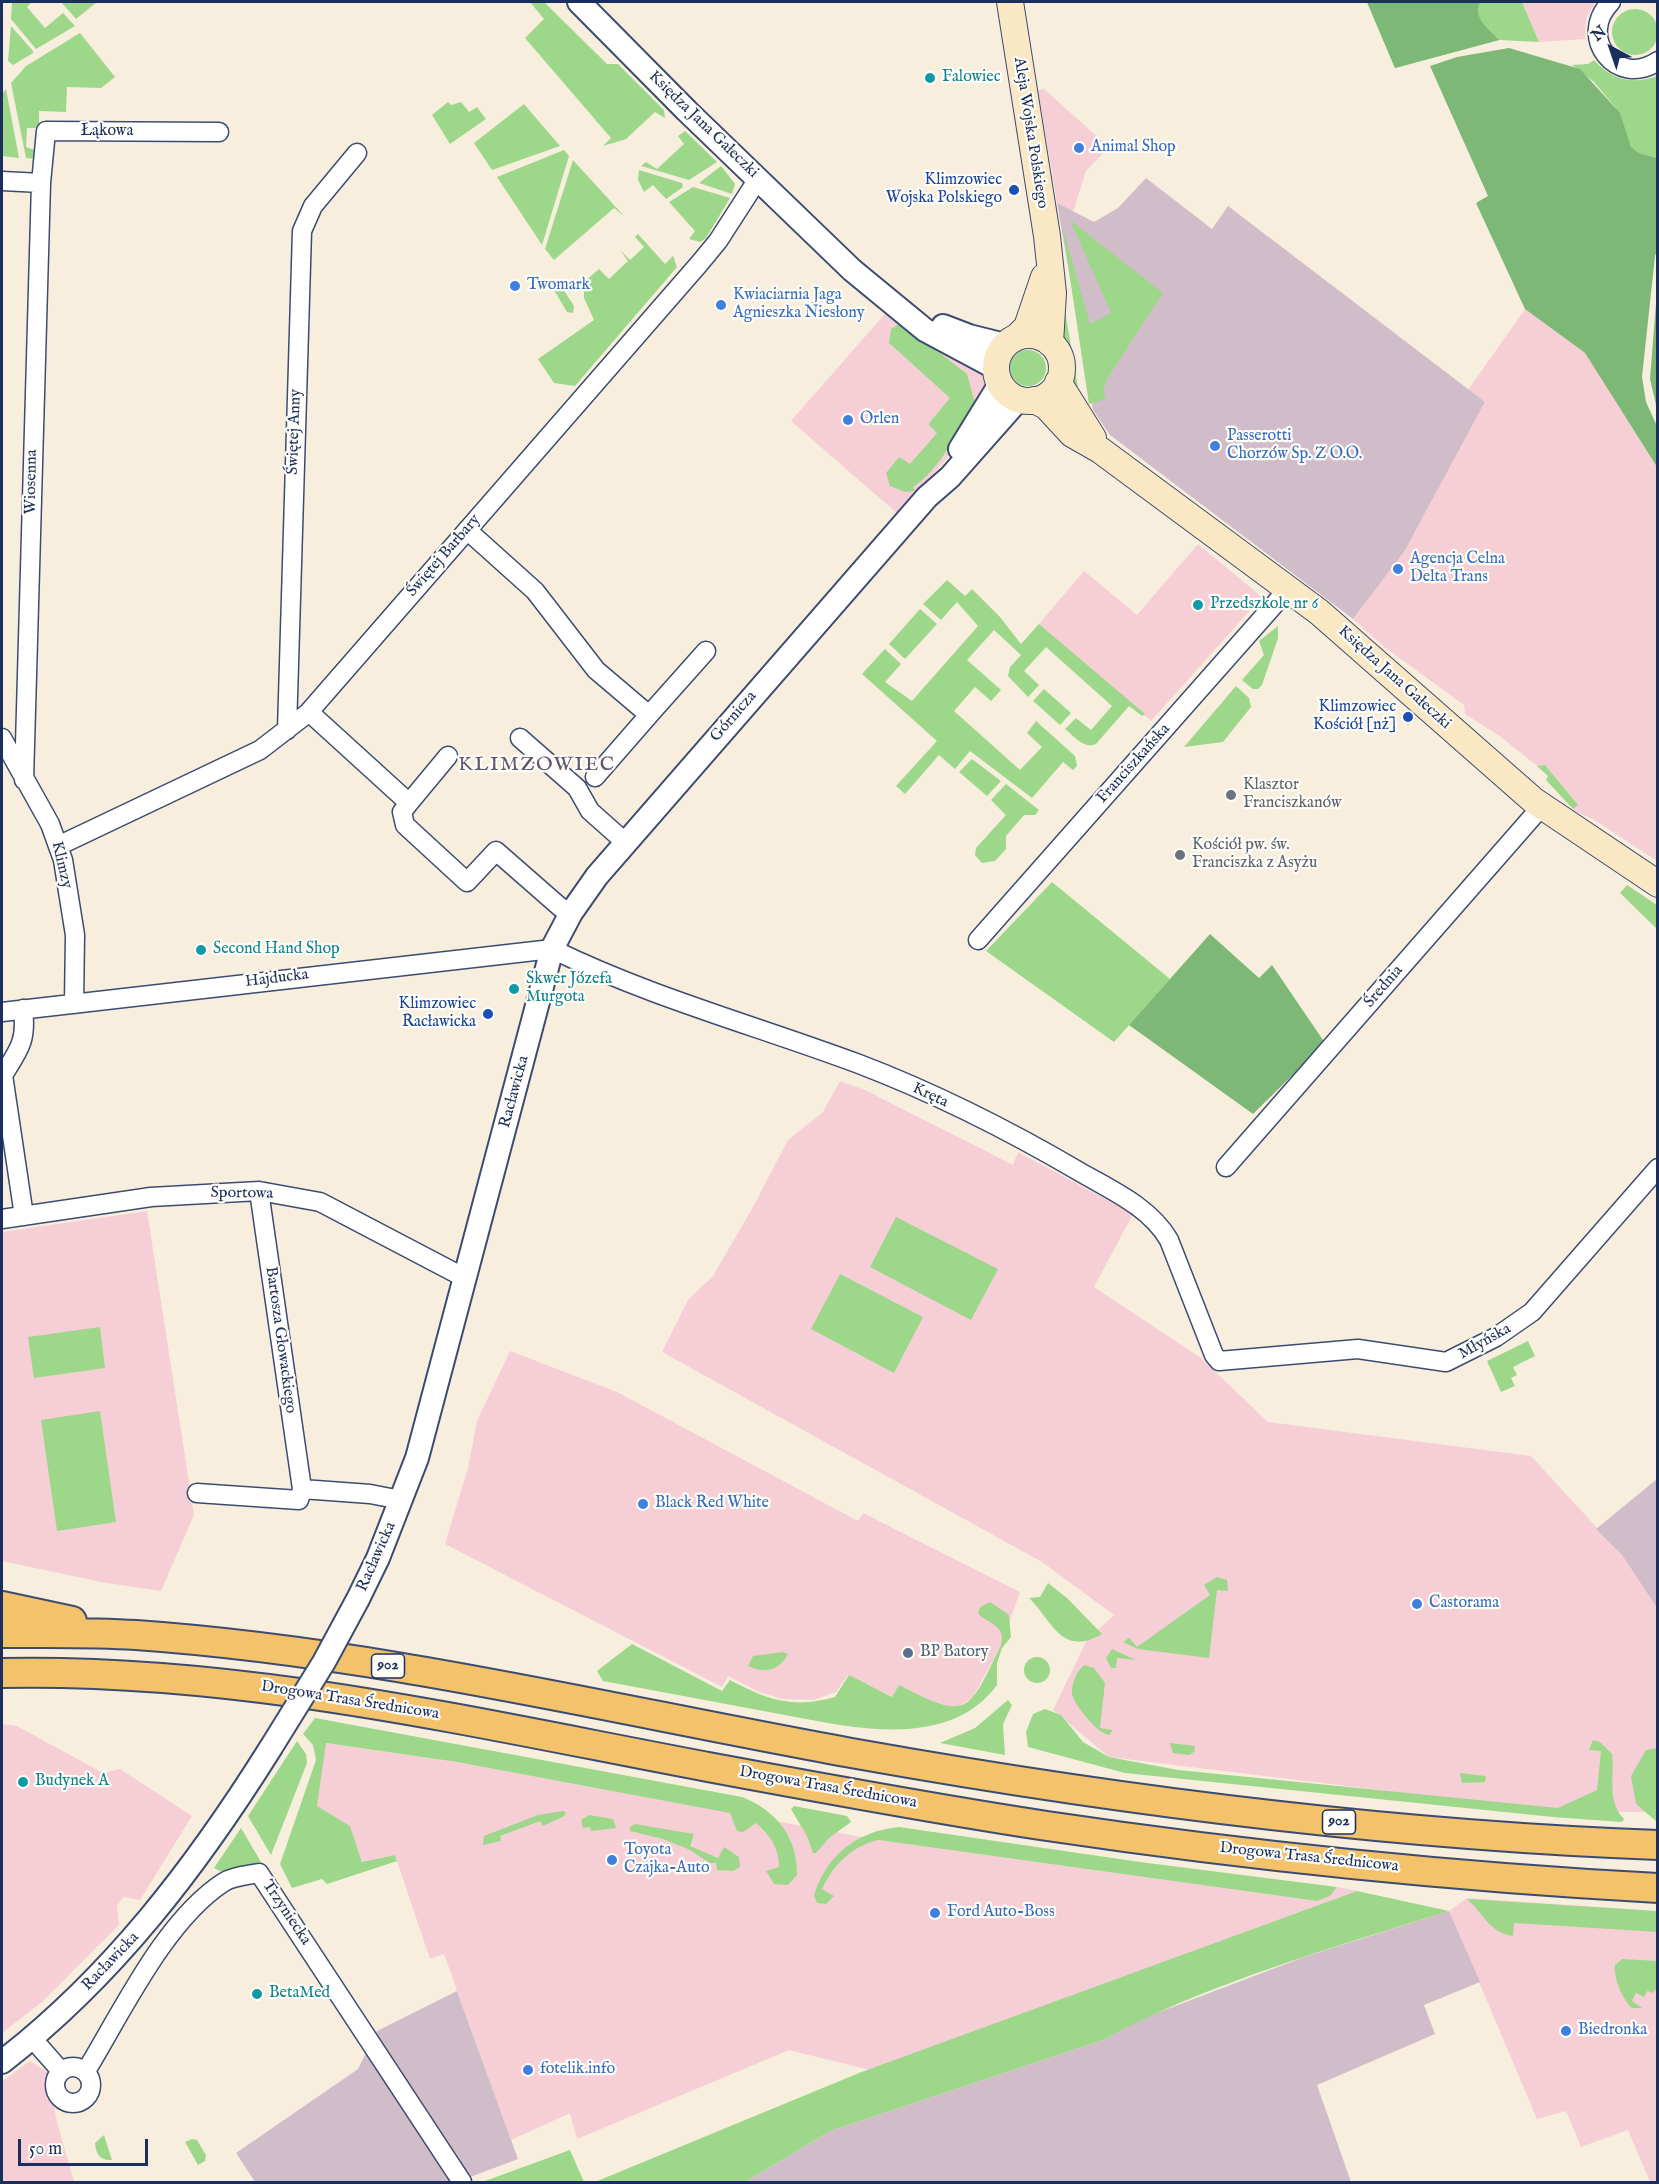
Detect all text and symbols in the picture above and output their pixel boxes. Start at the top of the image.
north arrow [1581,18,1641,78]
text: N [1588,22,1611,46]
street label: Aleja Wojska Polskiego [1009,56,1051,210]
street label: Księdza Jana Gałeczki [644,68,762,182]
place label: Falowiec [942,68,1001,88]
marker: Falowiec [923,71,937,85]
street label: Łąkowa [81,122,133,142]
place label: Animal Shop [1091,138,1176,158]
marker: Animal Shop [1072,141,1086,155]
place label: Klimzowiec Wojska Polskiego [886,171,1002,209]
marker: Klimzowiec Wojska Polskiego [1007,183,1021,197]
place label: Twomark [527,276,590,296]
marker: Twomark [508,279,522,293]
place label: Kwiaciarnia Jaga Agnieszka Niesłony [733,286,865,324]
marker: Kwiaciarnia Jaga Agnieszka Niesłony [714,298,728,312]
street label: Świętej Anny [284,389,306,475]
place label: Orlen [860,410,899,430]
marker: Orlen [841,413,855,427]
place label: Passerotti Chorzów Sp. Z O.O. [1227,427,1362,465]
marker: Passerotti Chorzów Sp. Z O.O. [1208,439,1222,453]
street label: Wiosenna [22,449,42,515]
street label: Świętej Barbary [403,511,485,601]
place label: Agencja Celna Delta Trans [1410,550,1505,588]
marker: Agencja Celna Delta Trans [1391,562,1405,576]
place label: Przedszkole nr 6 [1210,595,1318,615]
marker: Przedszkole nr 6 [1191,598,1205,612]
street label: Księdza Jana Gałeczki [1334,622,1454,734]
street label: Górnicza [707,688,761,746]
place label: Klimzowiec Kościół [nż] [1313,698,1396,736]
marker: Klimzowiec Kościół [nż] [1401,710,1415,724]
street label: Franciszkańska [1093,720,1175,808]
district label: KLIMZOWIEC [458,754,616,778]
place label: Klasztor Franciszkanów [1243,776,1341,814]
marker: Klasztor Franciszkanów [1224,788,1238,802]
place label: Kościół pw. św. Franciszka z Asyżu [1192,836,1317,874]
street label: Klimzy [46,840,76,890]
marker: Kościół pw. św. Franciszka z Asyżu [1173,848,1187,862]
place label: Second Hand Shop [213,940,340,960]
marker: Second Hand Shop [194,943,208,957]
street label: Średnia [1360,962,1408,1012]
street label: Hajducka [244,966,310,992]
place label: Skwer Józefa Murgota [526,970,612,1008]
marker: Skwer Józefa Murgota [507,982,521,996]
place label: Klimzowiec Racławicka [399,995,476,1033]
marker: Klimzowiec Racławicka [481,1007,495,1021]
street label: Racławicka [496,1054,534,1130]
street label: Kręta [909,1079,951,1113]
street label: Sportowa [211,1184,273,1204]
street label: Bartosza Głowackiego [260,1265,300,1415]
street label: Młyńska [1455,1320,1515,1364]
place label: Black Red White [655,1494,769,1514]
marker: Black Red White [636,1497,650,1511]
street label: Racławicka [353,1519,401,1595]
place label: Castorama [1429,1594,1499,1614]
marker: Castorama [1410,1597,1424,1611]
place label: BP Batory [920,1643,989,1663]
marker: BP Batory [901,1646,915,1660]
road number: 902 [372,1654,404,1678]
street label: Drogowa Trasa Średnicowa [260,1677,440,1725]
street label: Drogowa Trasa Średnicowa [738,1763,918,1813]
place label: Budynek A [35,1772,109,1792]
marker: Budynek A [16,1775,30,1789]
road number: 902 [1322,1810,1356,1834]
street label: Drogowa Trasa Średnicowa [1218,1839,1400,1877]
place label: Toyota Czajka-Auto [624,1841,710,1879]
marker: Toyota Czajka-Auto [605,1853,619,1867]
street label: Trzyniecka [257,1877,315,1949]
place label: Ford Auto-Boss [947,1903,1055,1923]
marker: Ford Auto-Boss [928,1906,942,1920]
street label: Racławicka [78,1929,144,1995]
place label: BetaMed [269,1984,330,2004]
marker: BetaMed [250,1987,264,2001]
place label: Biedronka [1578,2021,1647,2041]
marker: Biedronka [1559,2024,1573,2038]
place label: fotelik.info [540,2060,615,2080]
marker: fotelik.info [521,2063,535,2077]
scale bar [21,2127,152,2165]
text: 50 m [29,2138,62,2161]

